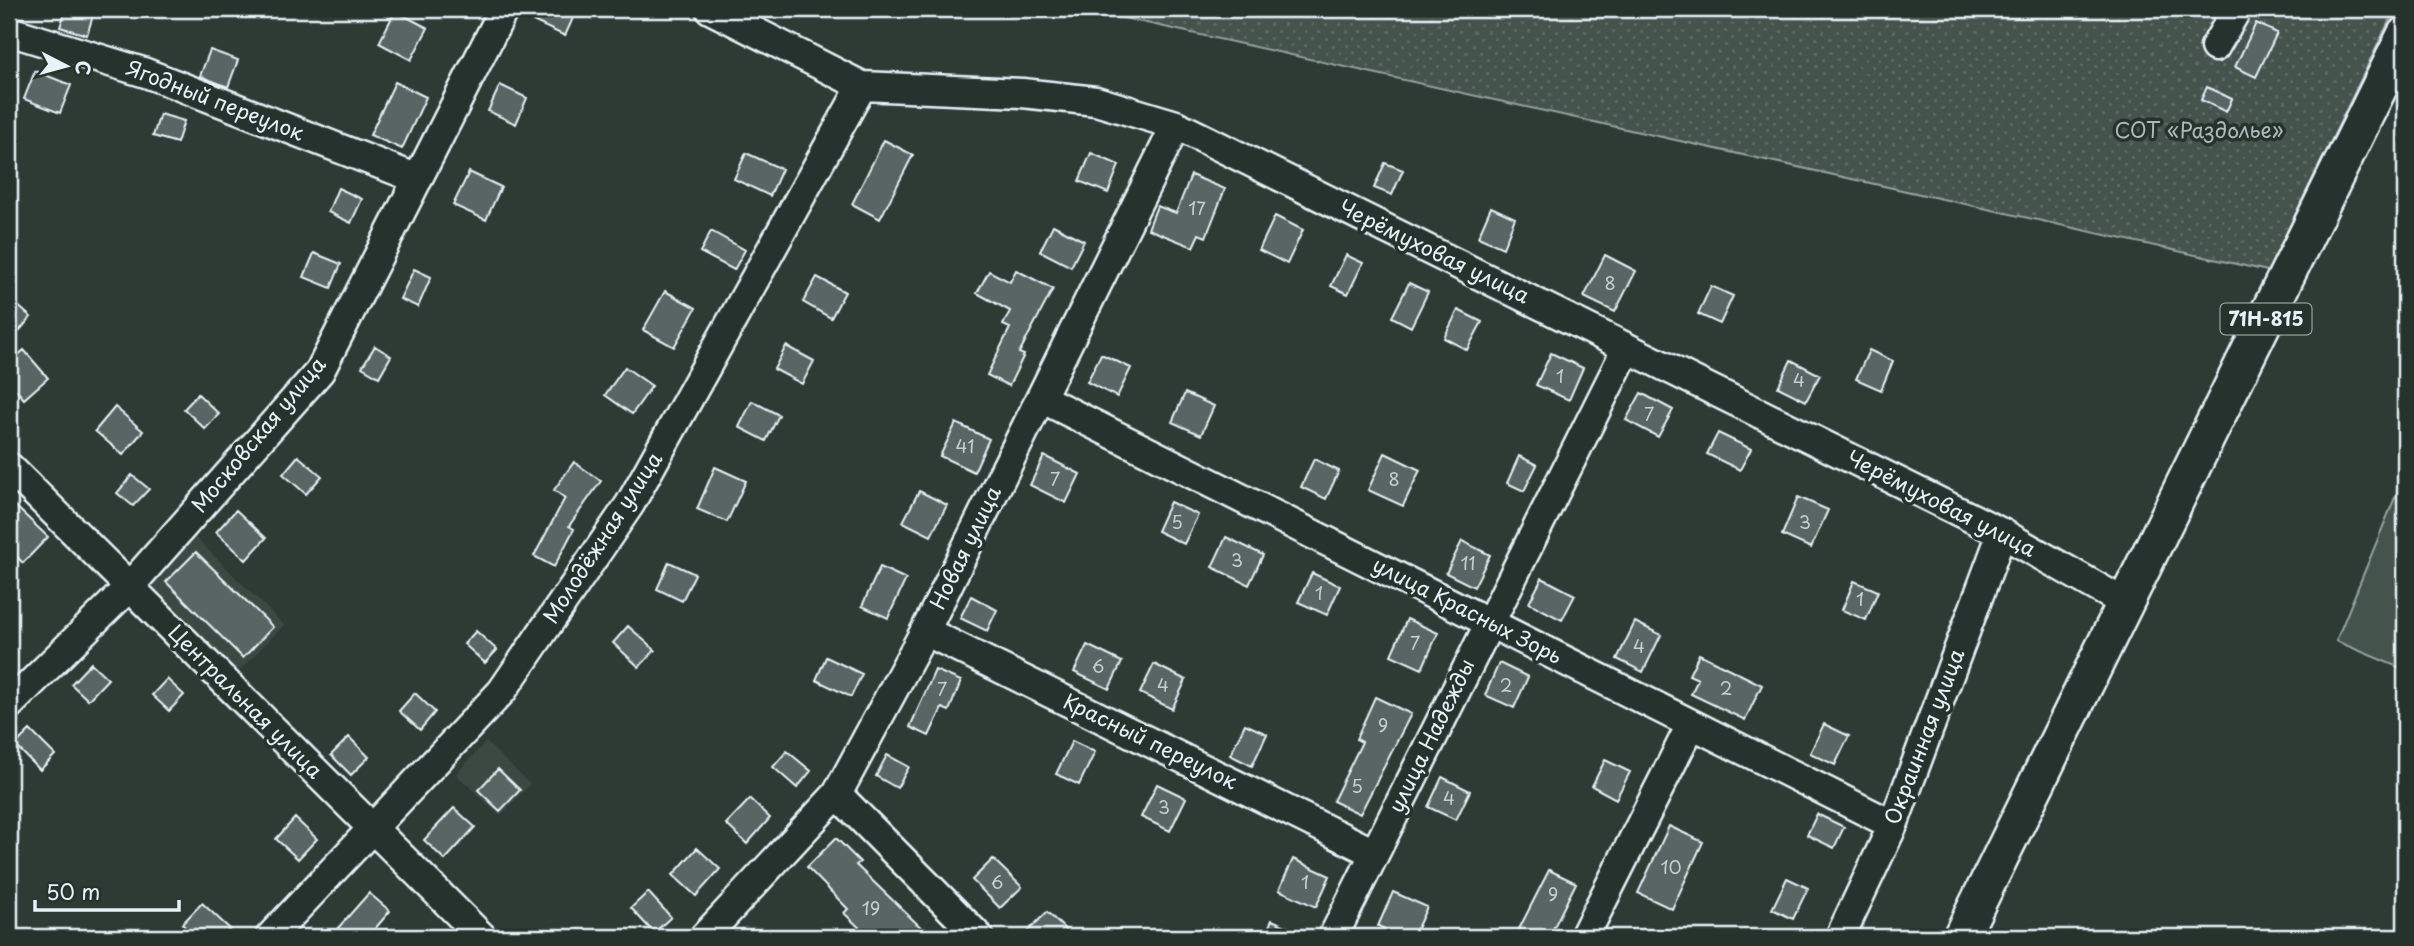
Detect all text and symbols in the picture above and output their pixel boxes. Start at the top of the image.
north arrow [32,32,102,102]
street label: Ягодный переулок [122,50,310,148]
text: С [69,59,99,76]
park label: СОТ «Раздолье» [2114,113,2284,145]
street label: Черёмуховая улица [1334,190,1536,311]
house number: 17 [1188,194,1206,221]
house number: 8 [1604,269,1616,296]
road number: 71Н-815 [2220,304,2312,334]
street label: Московская улица [182,348,333,519]
house number: 1 [1556,362,1564,389]
house number: 4 [1793,366,1805,393]
house number: 7 [1644,400,1654,427]
house number: 41 [956,432,974,459]
street label: Черёмуховая улица [1842,441,2043,564]
street label: Молодёжная улица [534,444,669,629]
house number: 7 [1050,465,1060,492]
house number: 8 [1388,465,1400,492]
street label: Новая улица [921,479,1008,614]
house number: 5 [1171,508,1183,535]
house number: 3 [1799,508,1811,535]
house number: 3 [1231,546,1243,573]
street label: улица Красных Зорь [1368,548,1568,671]
house number: 11 [1460,549,1476,576]
house number: 1 [1315,579,1323,606]
house number: 1 [1856,585,1864,612]
street label: Центральная улица [162,616,332,786]
house number: 7 [1410,629,1420,656]
house number: 4 [1633,632,1645,659]
street label: Окраинная улица [1875,643,1972,829]
house number: 6 [1092,652,1104,679]
street label: улица Надежды [1379,653,1481,817]
house number: 4 [1157,671,1169,698]
house number: 2 [1500,671,1512,698]
house number: 2 [1720,674,1732,701]
house number: 7 [937,675,947,702]
street label: Красный переулок [1058,684,1244,796]
house number: 9 [1378,711,1388,738]
house number: 5 [1351,772,1363,799]
house number: 4 [1443,784,1455,811]
house number: 3 [1158,793,1170,820]
house number: 10 [1660,853,1682,880]
house number: 6 [991,868,1003,895]
house number: 1 [1301,868,1309,895]
scale bar [35,869,178,913]
text: 50 m [46,875,100,907]
house number: 9 [1548,880,1558,907]
house number: 19 [862,894,880,921]

